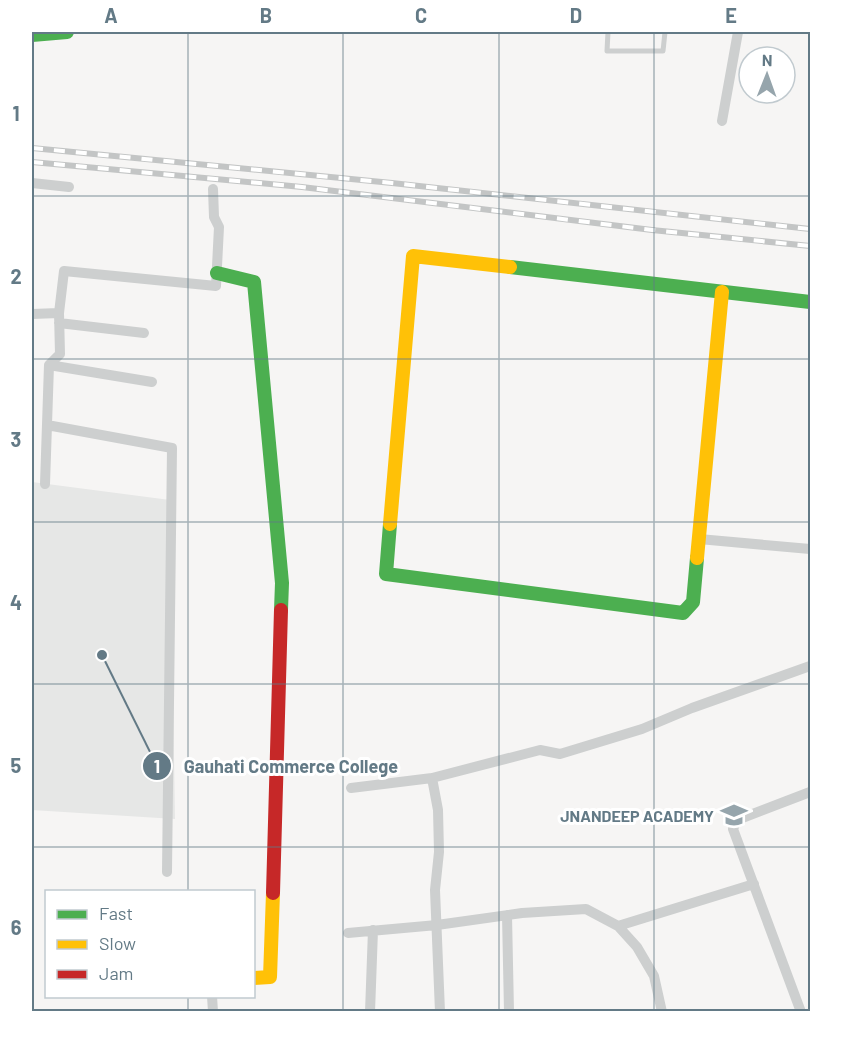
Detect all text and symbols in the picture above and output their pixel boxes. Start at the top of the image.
text: A [104,3,118,27]
text: B [260,3,272,27]
text: C [415,3,427,27]
text: D [570,3,582,27]
text: E [725,3,737,27]
north arrow [737,45,797,105]
text: N [762,50,773,69]
text: 1 [12,101,20,125]
text: 2 [10,264,22,288]
text: 3 [11,427,21,451]
text: 4 [10,590,22,614]
callout: Gauhati Commerce College [142,748,411,784]
text: 5 [11,753,22,777]
text: 1 [154,755,160,777]
text: Gauhati Commerce College [184,755,398,777]
school or university icon: JNANDEEP ACADEMY [719,800,749,830]
place label: JNANDEEP ACADEMY [560,806,714,825]
legend [45,890,255,998]
text: Fast [99,902,133,924]
text: 6 [11,915,22,939]
text: Slow [99,932,136,954]
text: Jam [99,962,133,984]

